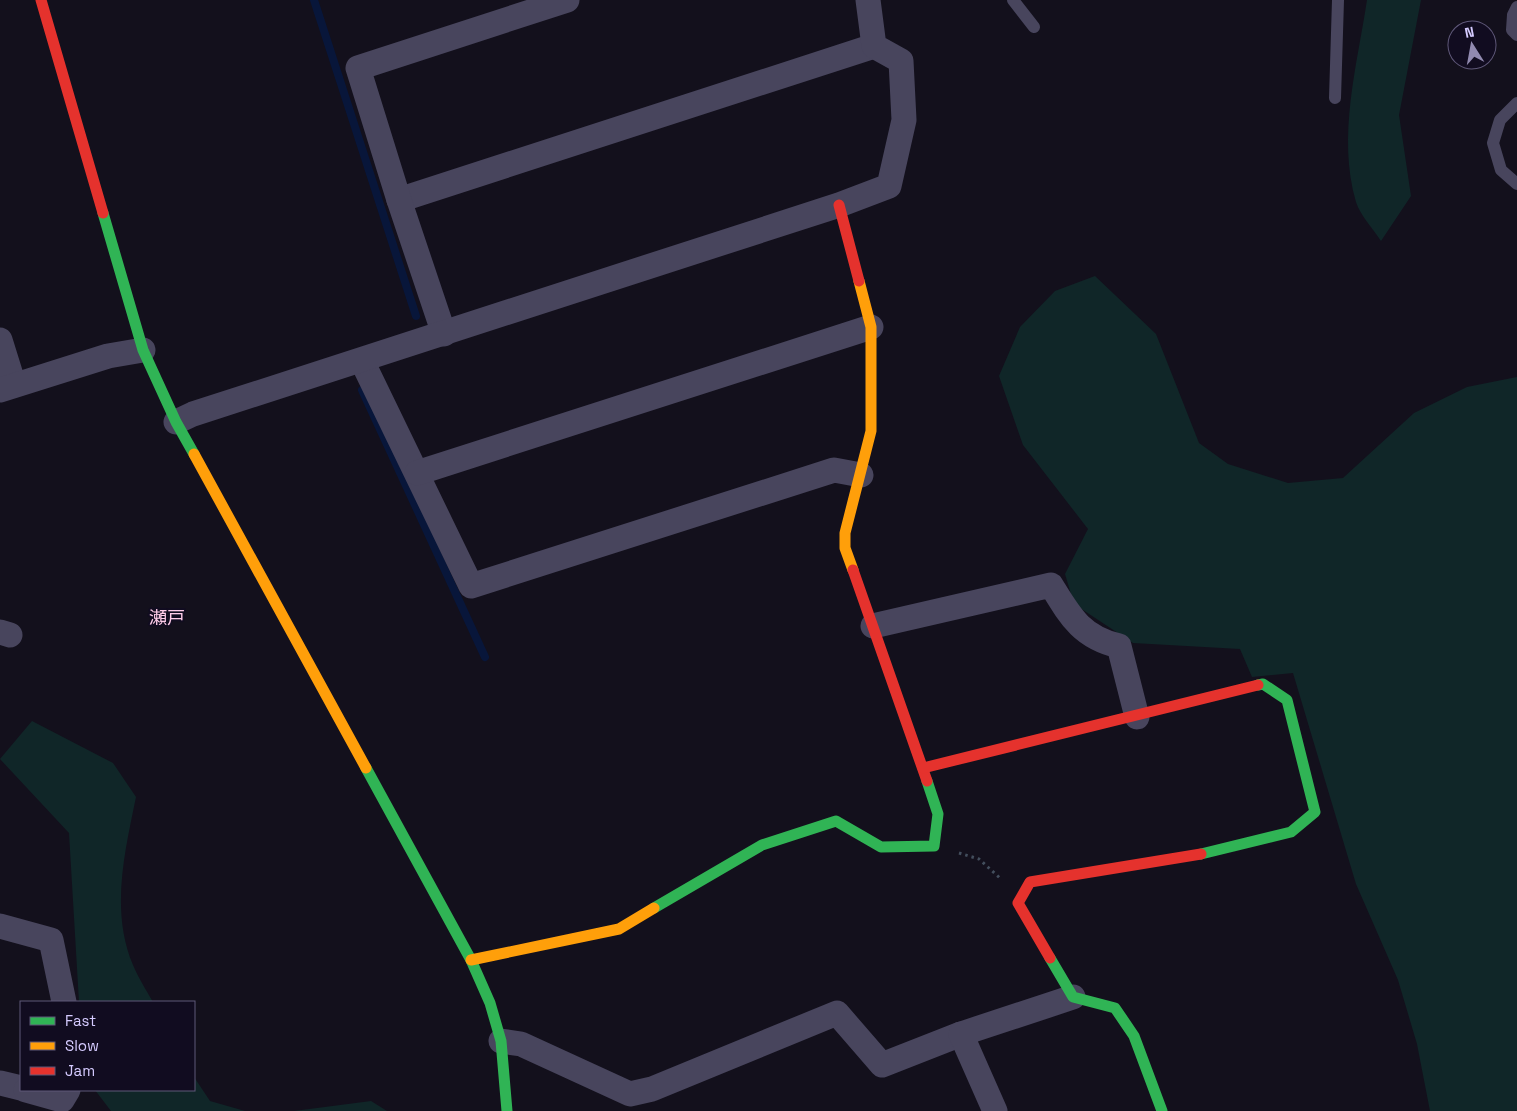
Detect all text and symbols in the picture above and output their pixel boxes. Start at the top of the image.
north arrow [1447,20,1497,70]
text: N [1463,23,1476,42]
district label: 瀬戸 [149,606,185,629]
legend [20,1001,195,1091]
text: Fast [65,1011,96,1030]
text: Slow [65,1036,99,1055]
text: Jam [65,1061,95,1080]

